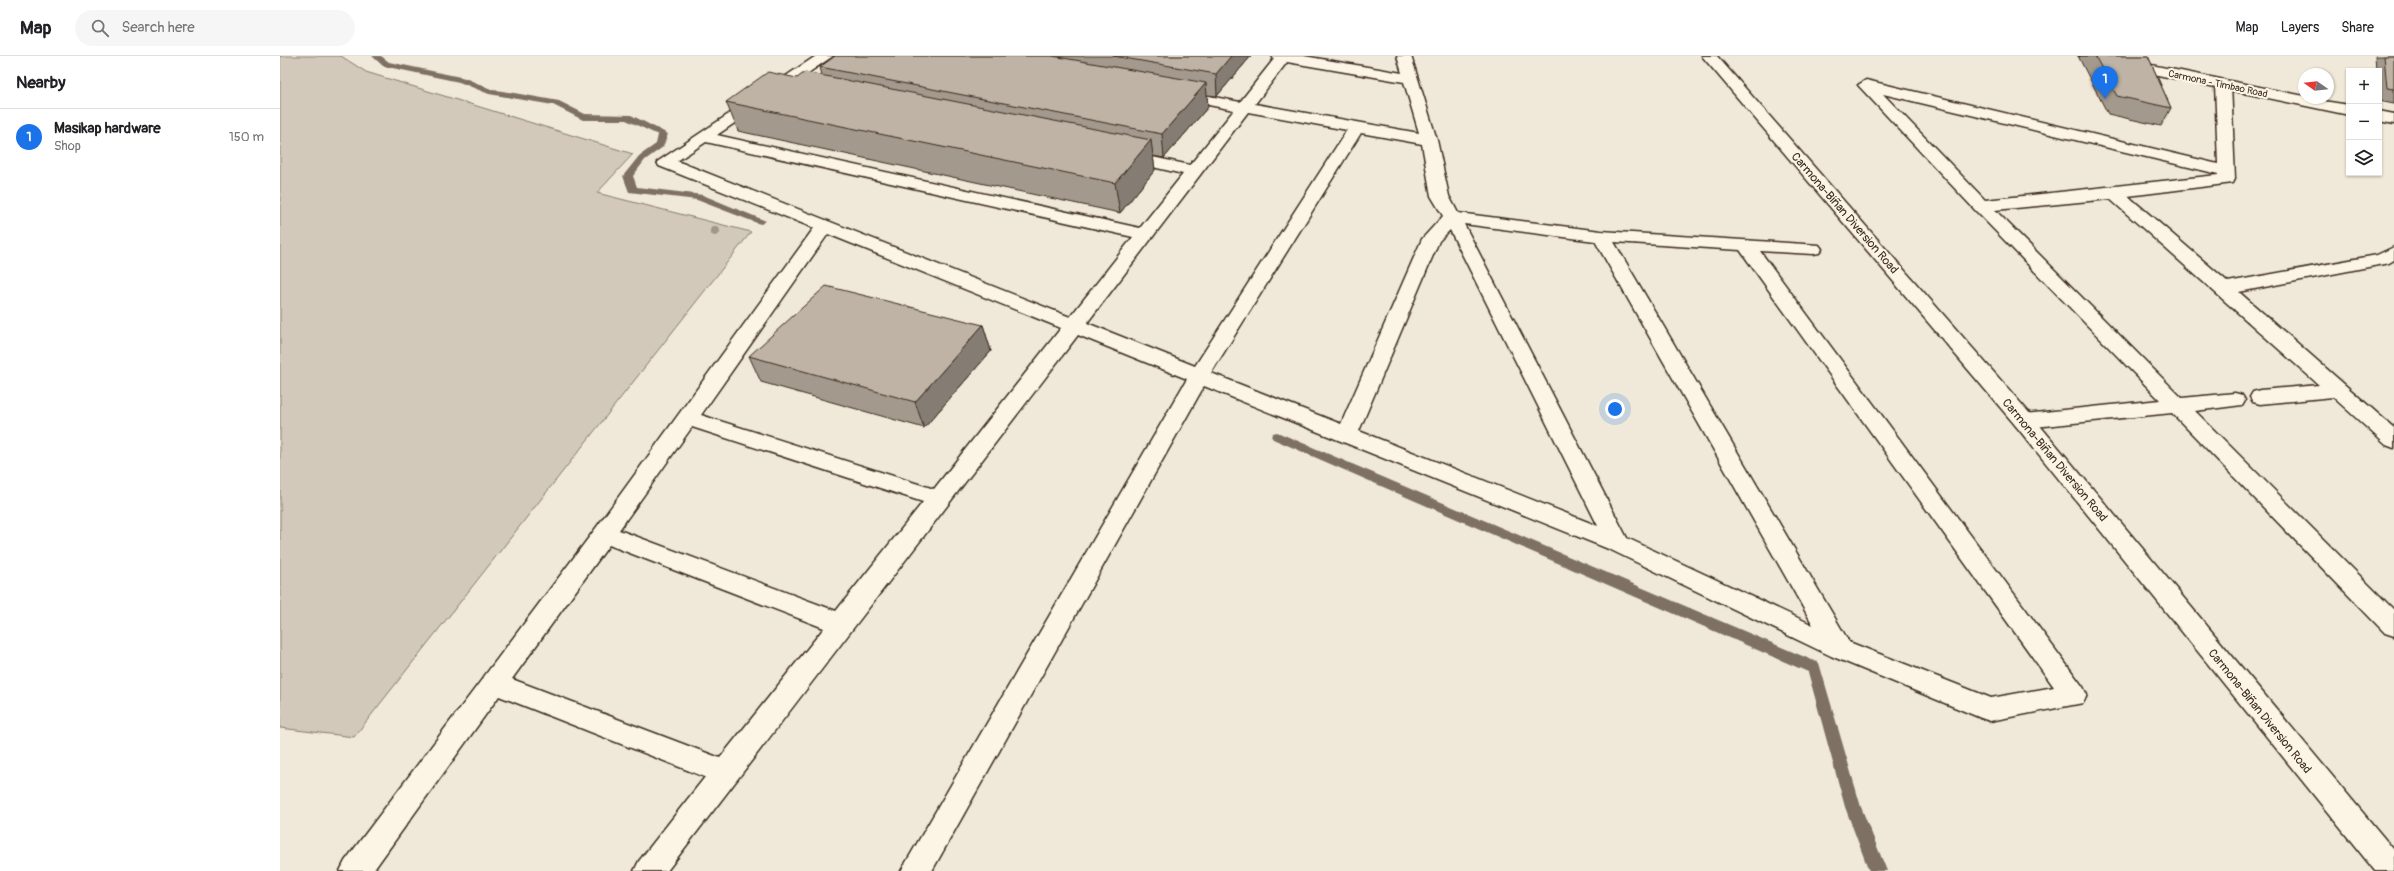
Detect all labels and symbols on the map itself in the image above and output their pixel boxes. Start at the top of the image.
pin: 1 [2092,66,2118,99]
street label: Carmona - Timbao Road [2167,68,2269,100]
north arrow [2298,68,2334,104]
street label: Carmona-Biñan Diversion Road [1788,150,1901,277]
street label: Carmona-Biñan Diversion Road [1999,396,2111,525]
your location [1605,399,1625,419]
street label: Carmona-Biñan Diversion Road [2205,646,2315,777]

